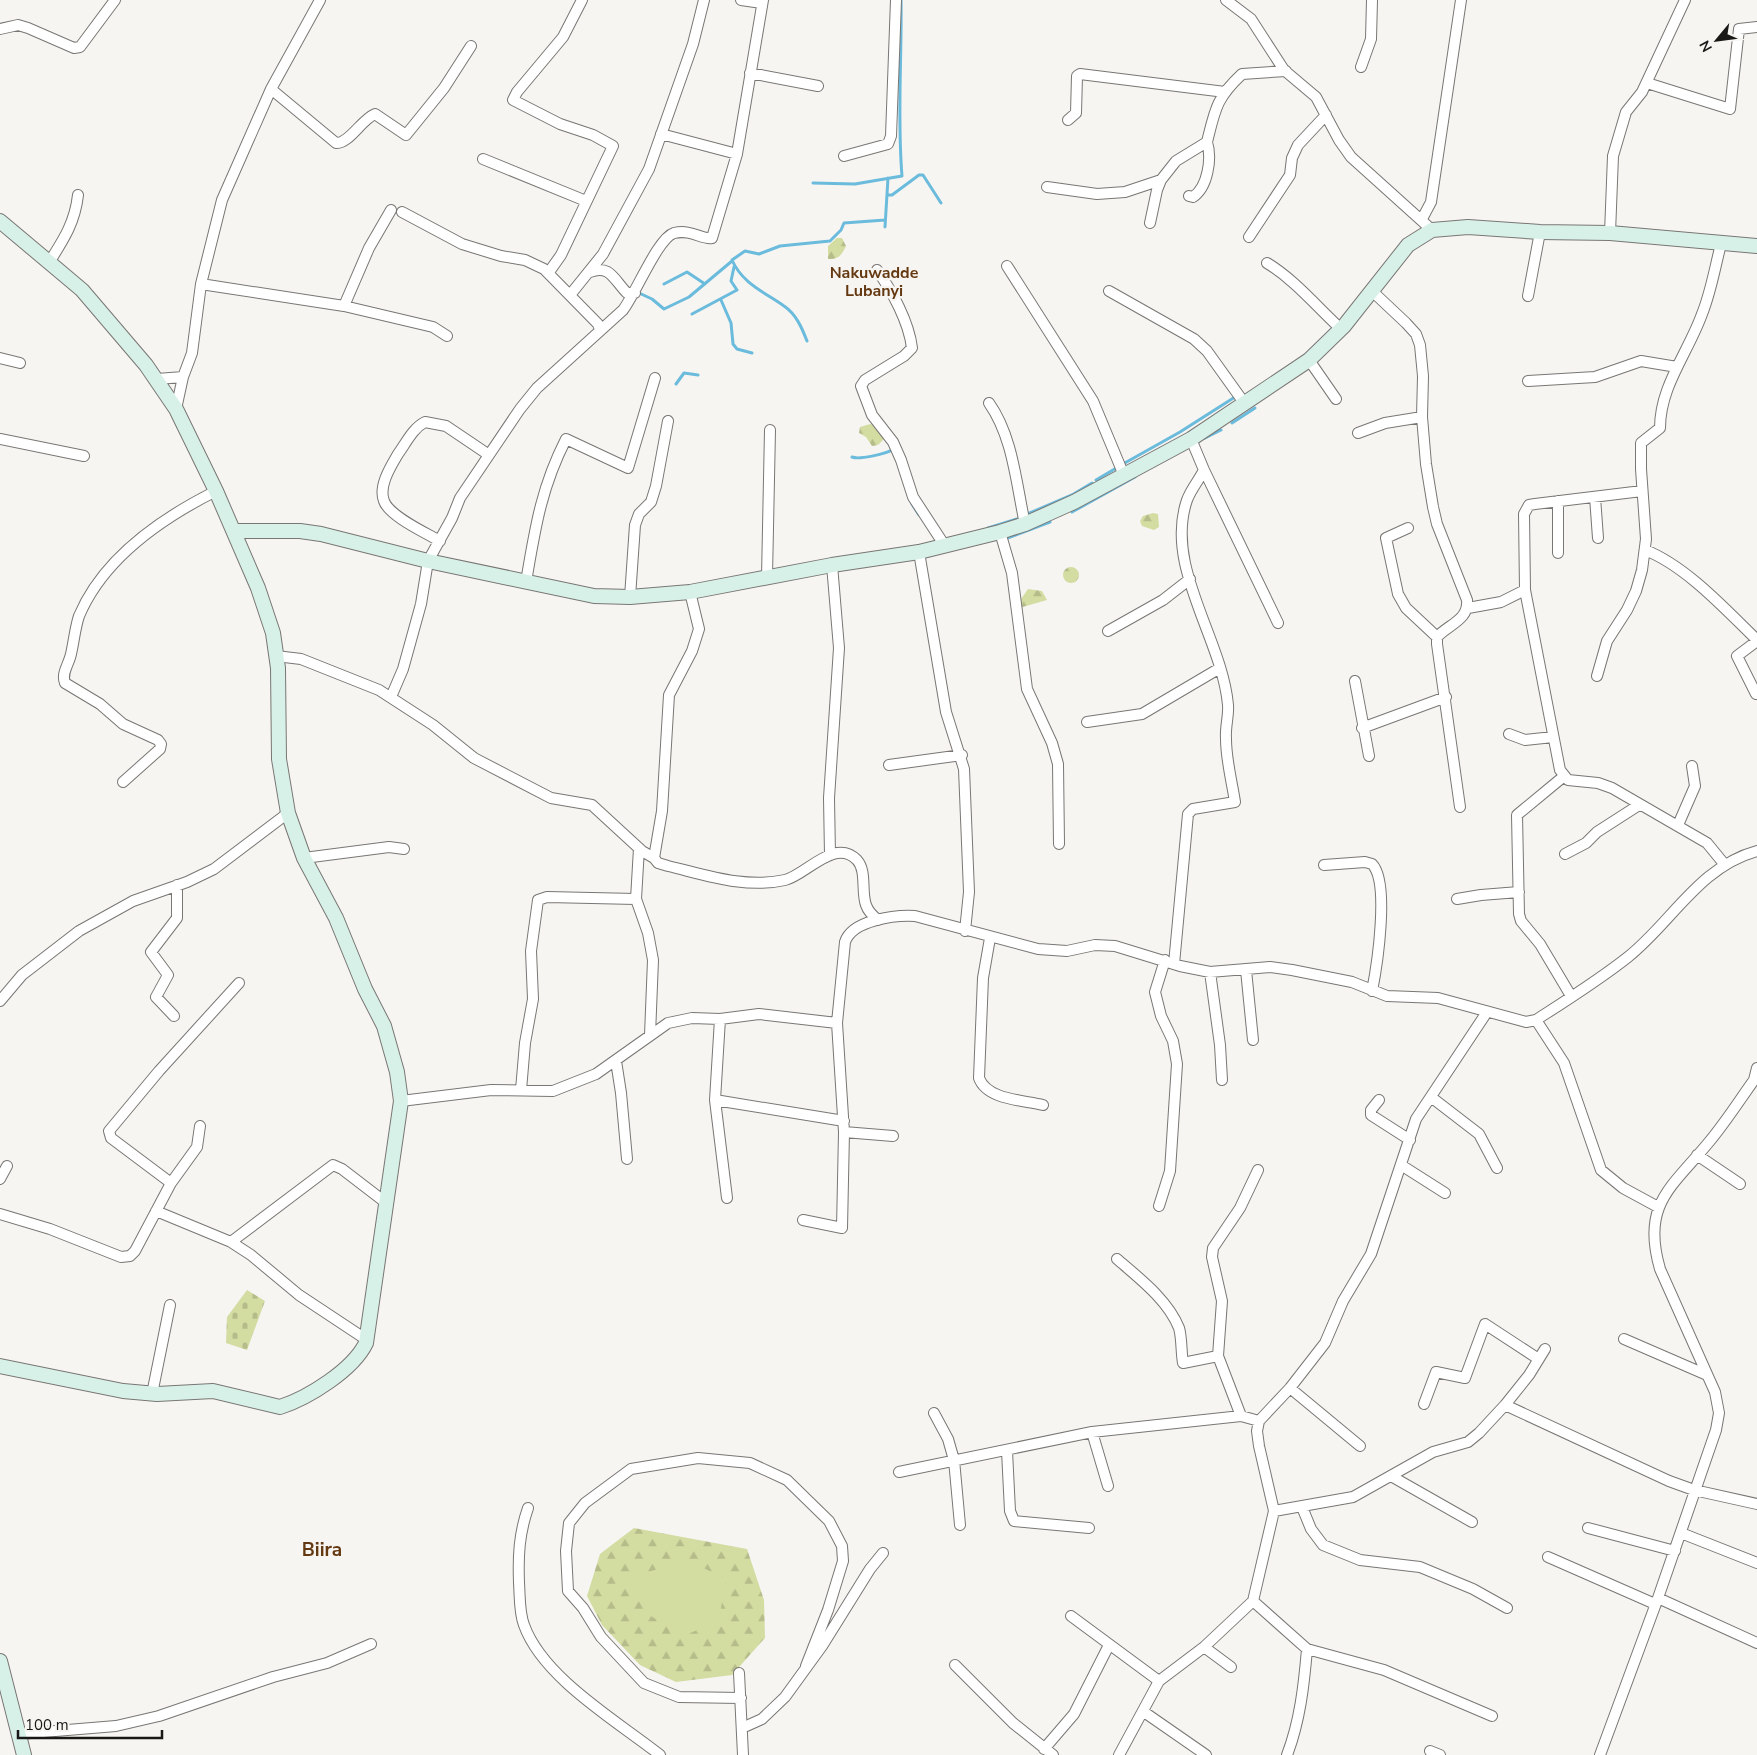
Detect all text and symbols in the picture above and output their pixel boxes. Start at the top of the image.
north arrow [1692,15,1742,65]
text: N [1695,37,1717,55]
district label: Nakuwadde Lubanyi [830,262,919,302]
district label: Biira [302,1537,342,1563]
scale bar [18,1708,161,1740]
text: 100 m [25,1715,69,1735]

